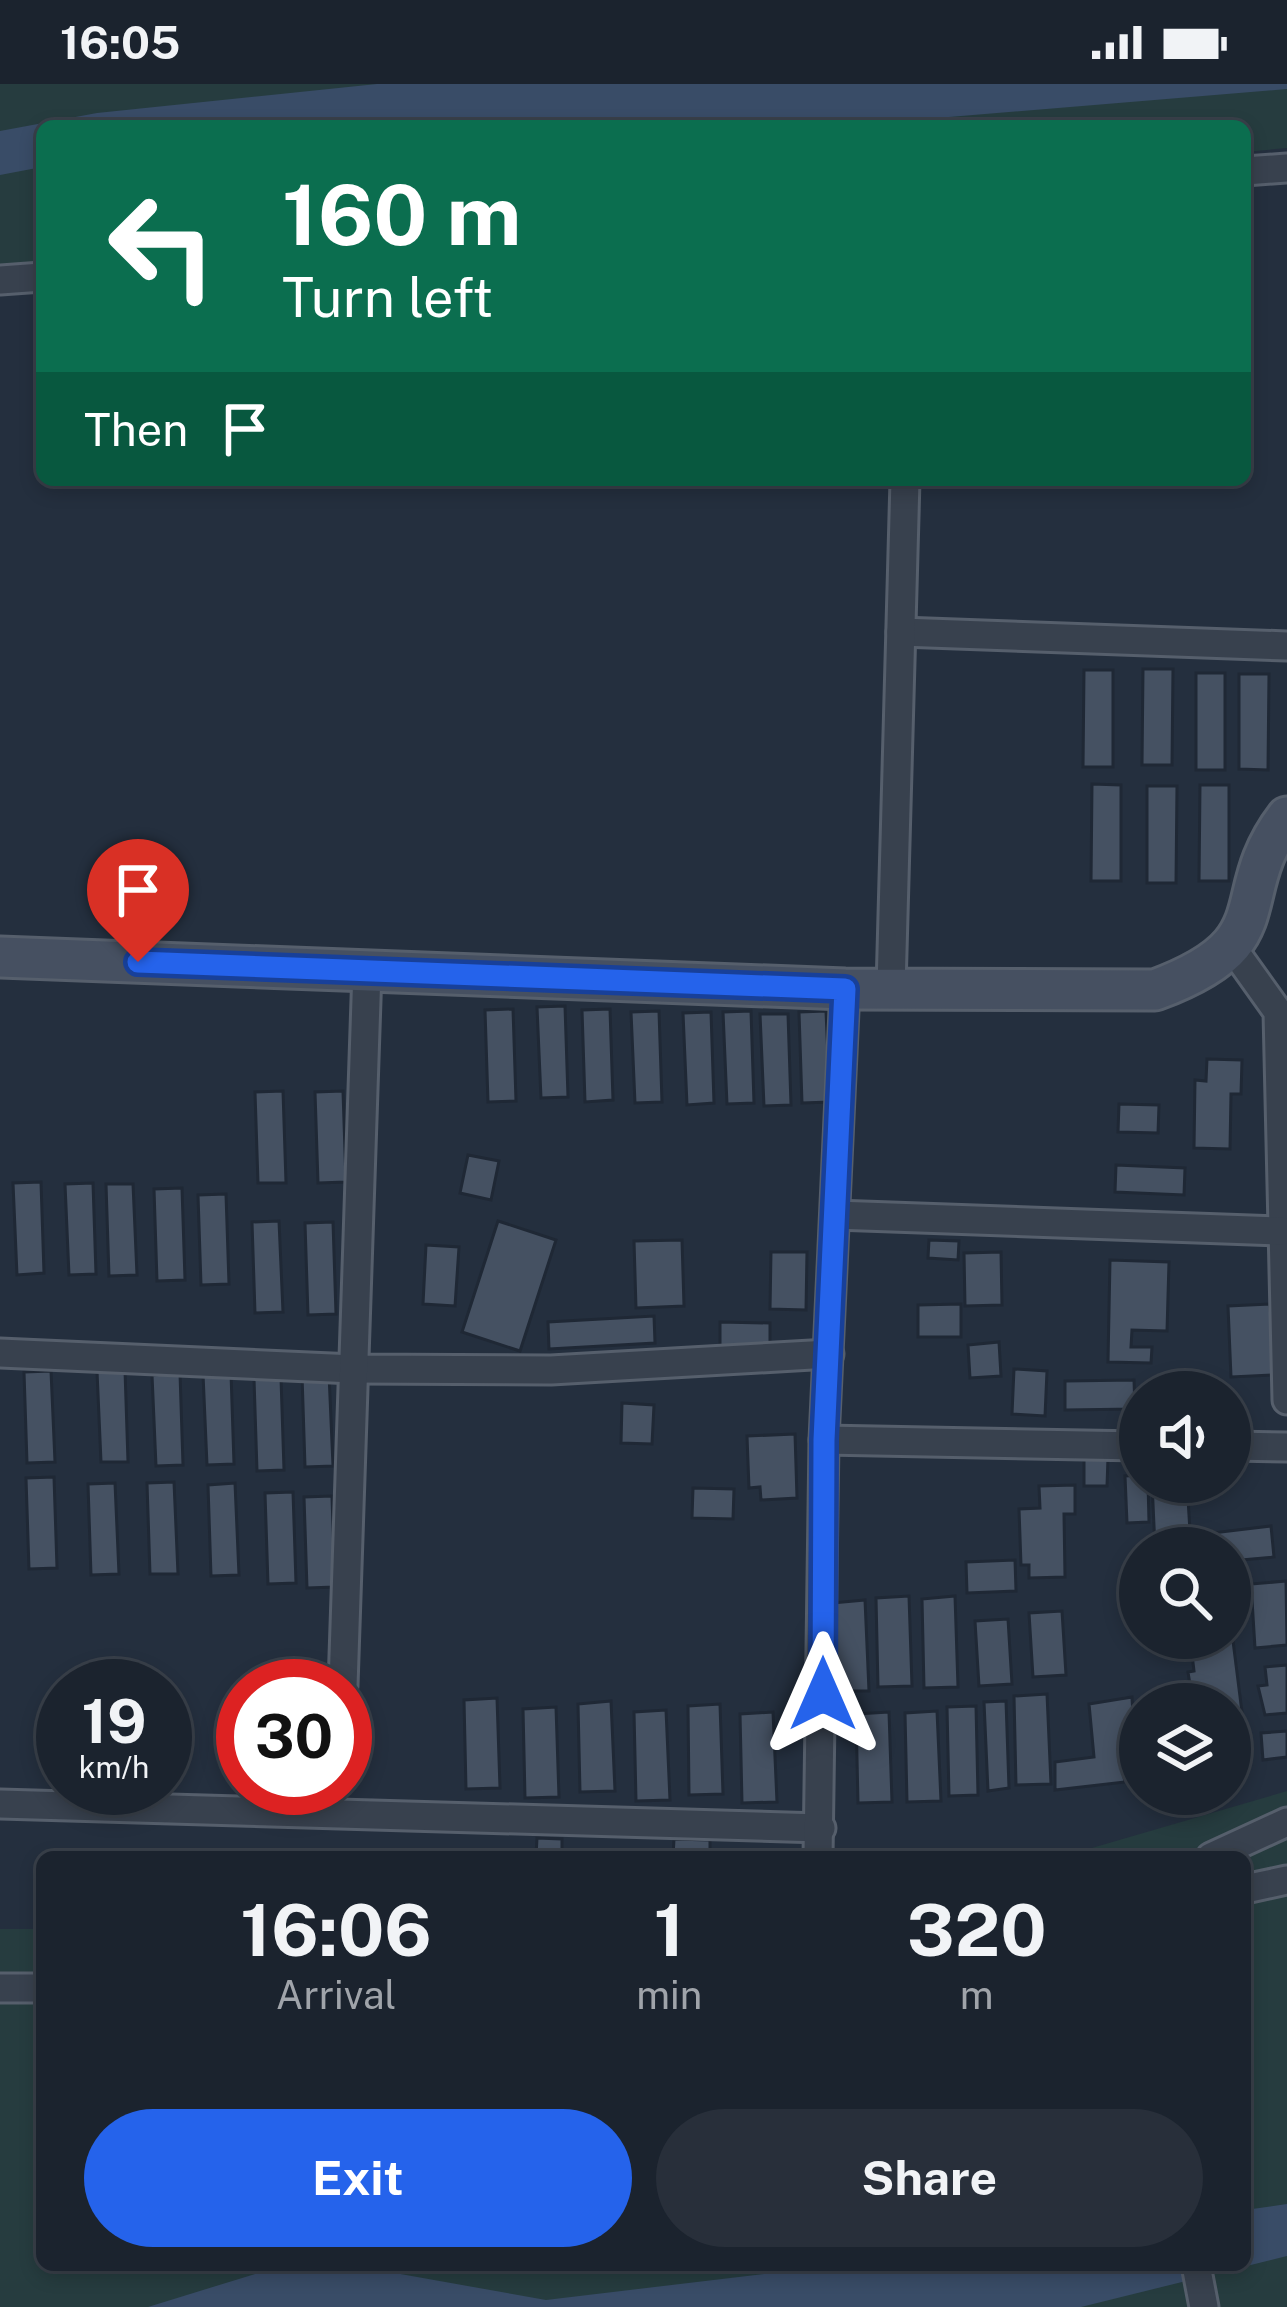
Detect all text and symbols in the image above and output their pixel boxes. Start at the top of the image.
text: 16:05 [60,16,181,69]
text: 160 m [282,165,521,264]
icon: left [84,168,240,324]
text: Turn left [282,266,493,329]
icon: arrive [212,396,278,462]
text: Then [84,403,188,456]
pin [87,839,189,962]
icon: arrive [105,857,171,923]
map controls [1119,1371,1251,1815]
button: sound [1119,1371,1251,1503]
button: search [1119,1527,1251,1659]
position arrow [760,1631,886,1757]
speed limit sign: 30 [216,1659,372,1815]
button: layers [1119,1683,1251,1815]
text: 19 [81,1686,147,1757]
text: km/h [79,1749,149,1785]
text: 16:06 [240,1888,432,1972]
text: 1 [654,1888,685,1972]
text: 320 [907,1888,1047,1972]
text: Arrival [276,1972,396,2018]
text: min [636,1972,702,2018]
text: m [960,1972,994,2018]
button: Exit [84,2109,632,2247]
button: Share [656,2109,1203,2247]

